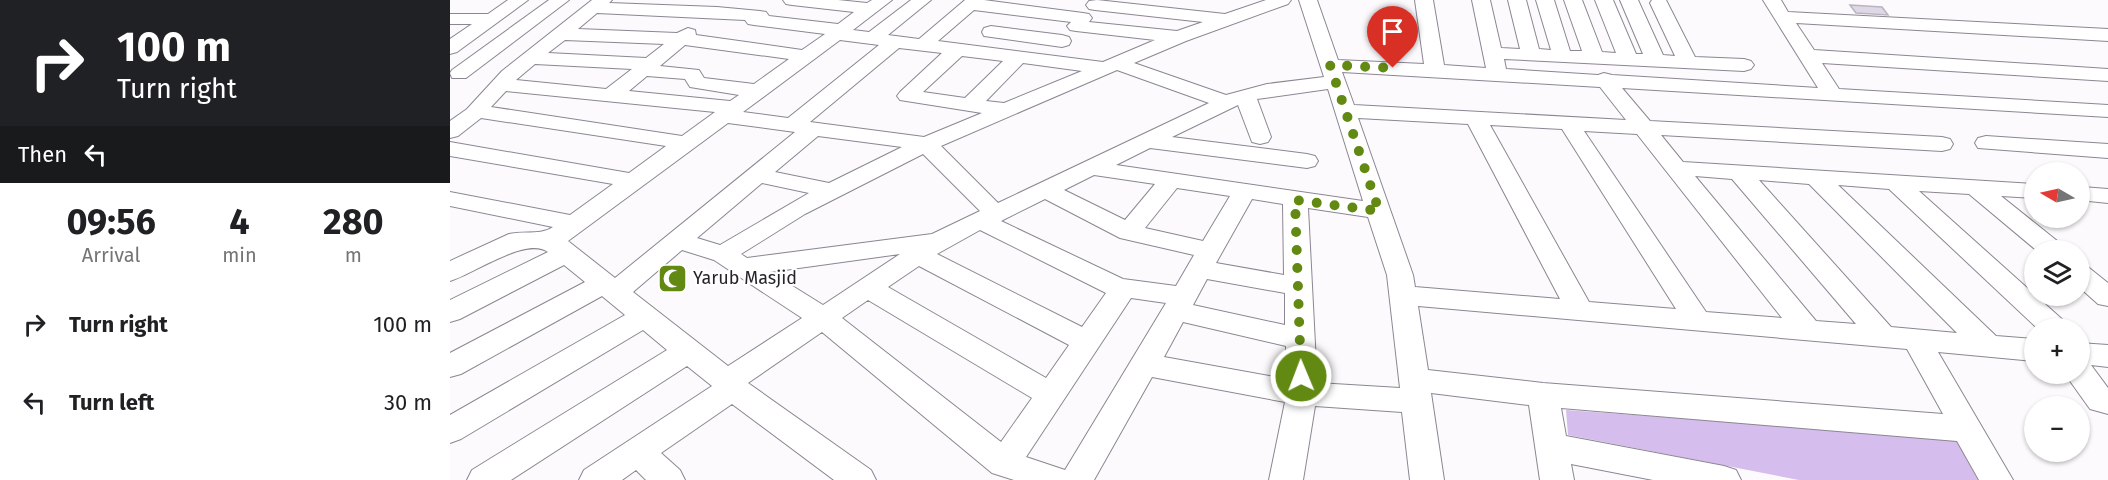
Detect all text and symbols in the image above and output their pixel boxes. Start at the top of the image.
pin [1367,6,1418,68]
icon: arrive [1376,15,1409,48]
text: 100 m [117,22,231,72]
icon: right [18,24,96,102]
text: Turn right [117,73,237,105]
icon: left [79,138,112,171]
text: Then [18,141,67,168]
north arrow [2024,162,2090,228]
map controls [2024,162,2090,462]
text: 09:56 [66,200,156,244]
text: 4 [229,200,250,244]
text: 280 [323,200,384,244]
button: layers [2024,240,2090,306]
text: Arrival [82,243,140,267]
text: min [222,243,257,267]
text: m [345,243,362,267]
mosque icon: Yarub Masjid [656,262,688,294]
place label: Yarub Masjid [693,267,797,289]
icon: right [18,308,51,341]
text: Turn right [69,311,168,338]
text: 100 m [373,311,432,338]
button: + [2024,318,2090,384]
position arrow [1269,344,1333,408]
icon: left [18,386,51,419]
text: Turn left [69,389,154,416]
text: 30 m [384,389,432,416]
button: − [2024,396,2090,462]

